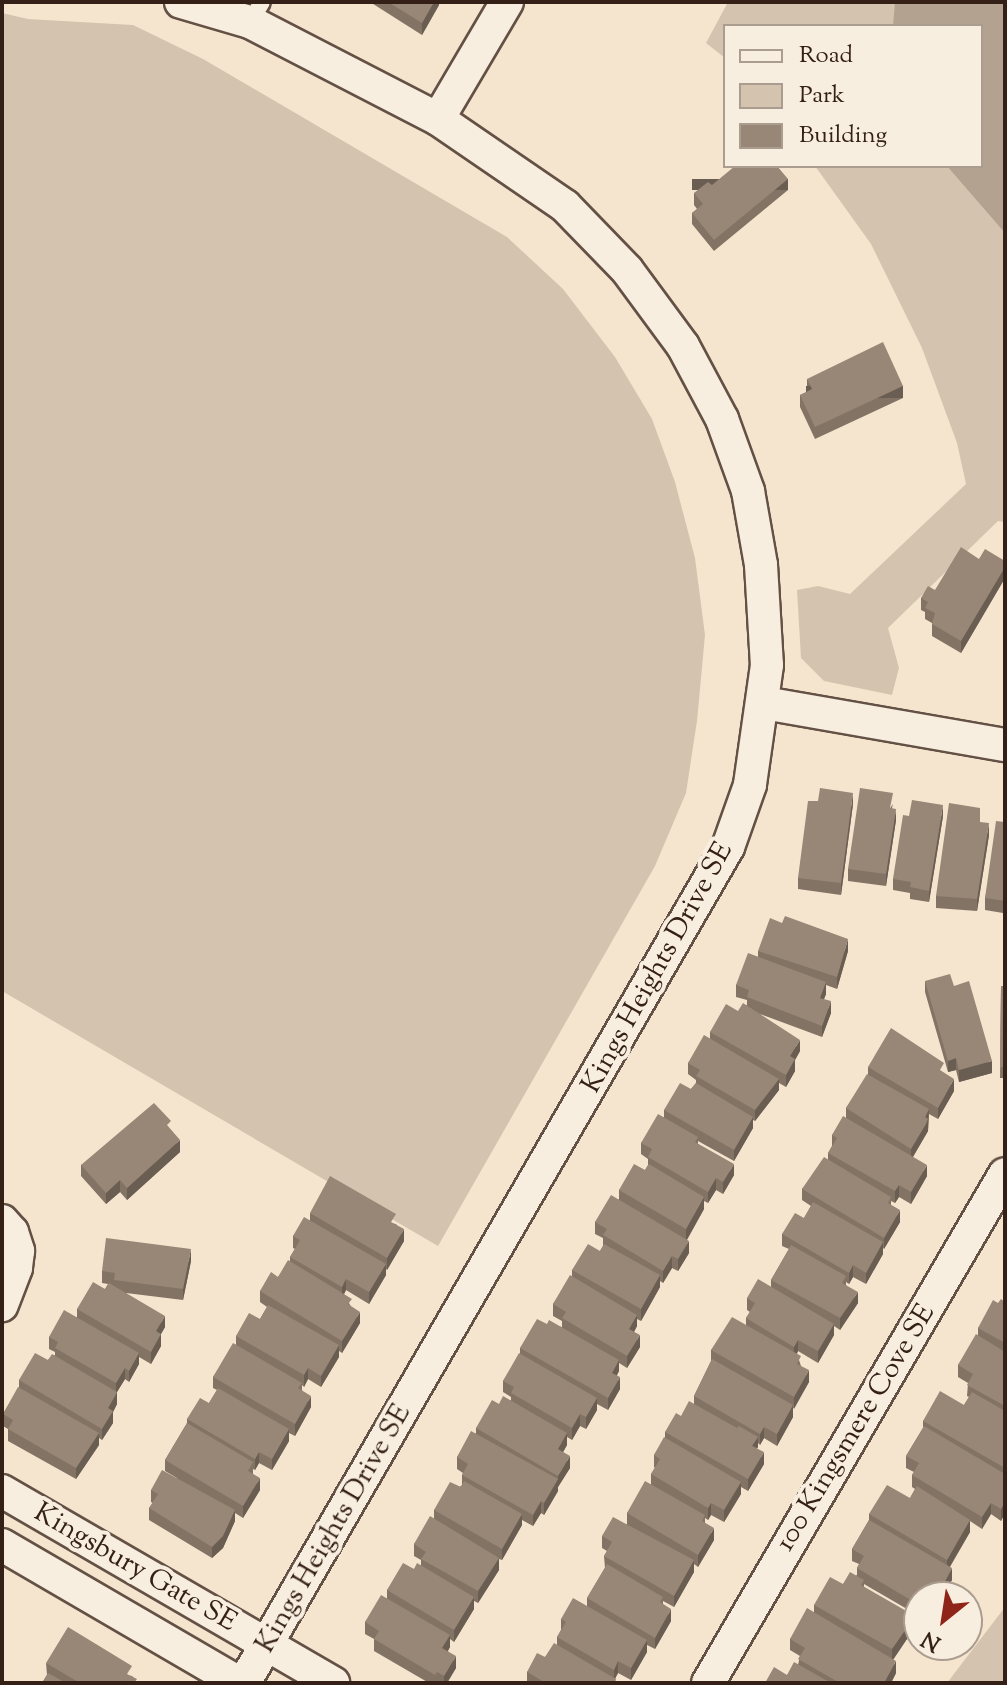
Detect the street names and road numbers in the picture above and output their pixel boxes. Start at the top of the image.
street label: Kings Heights Drive SE [575,837,741,1099]
street label: 100 Kingsmere Cove SE [769,1298,943,1558]
street label: Kings Heights Drive SE [249,1399,419,1659]
street label: Kingsbury Gate SE [28,1496,242,1640]

